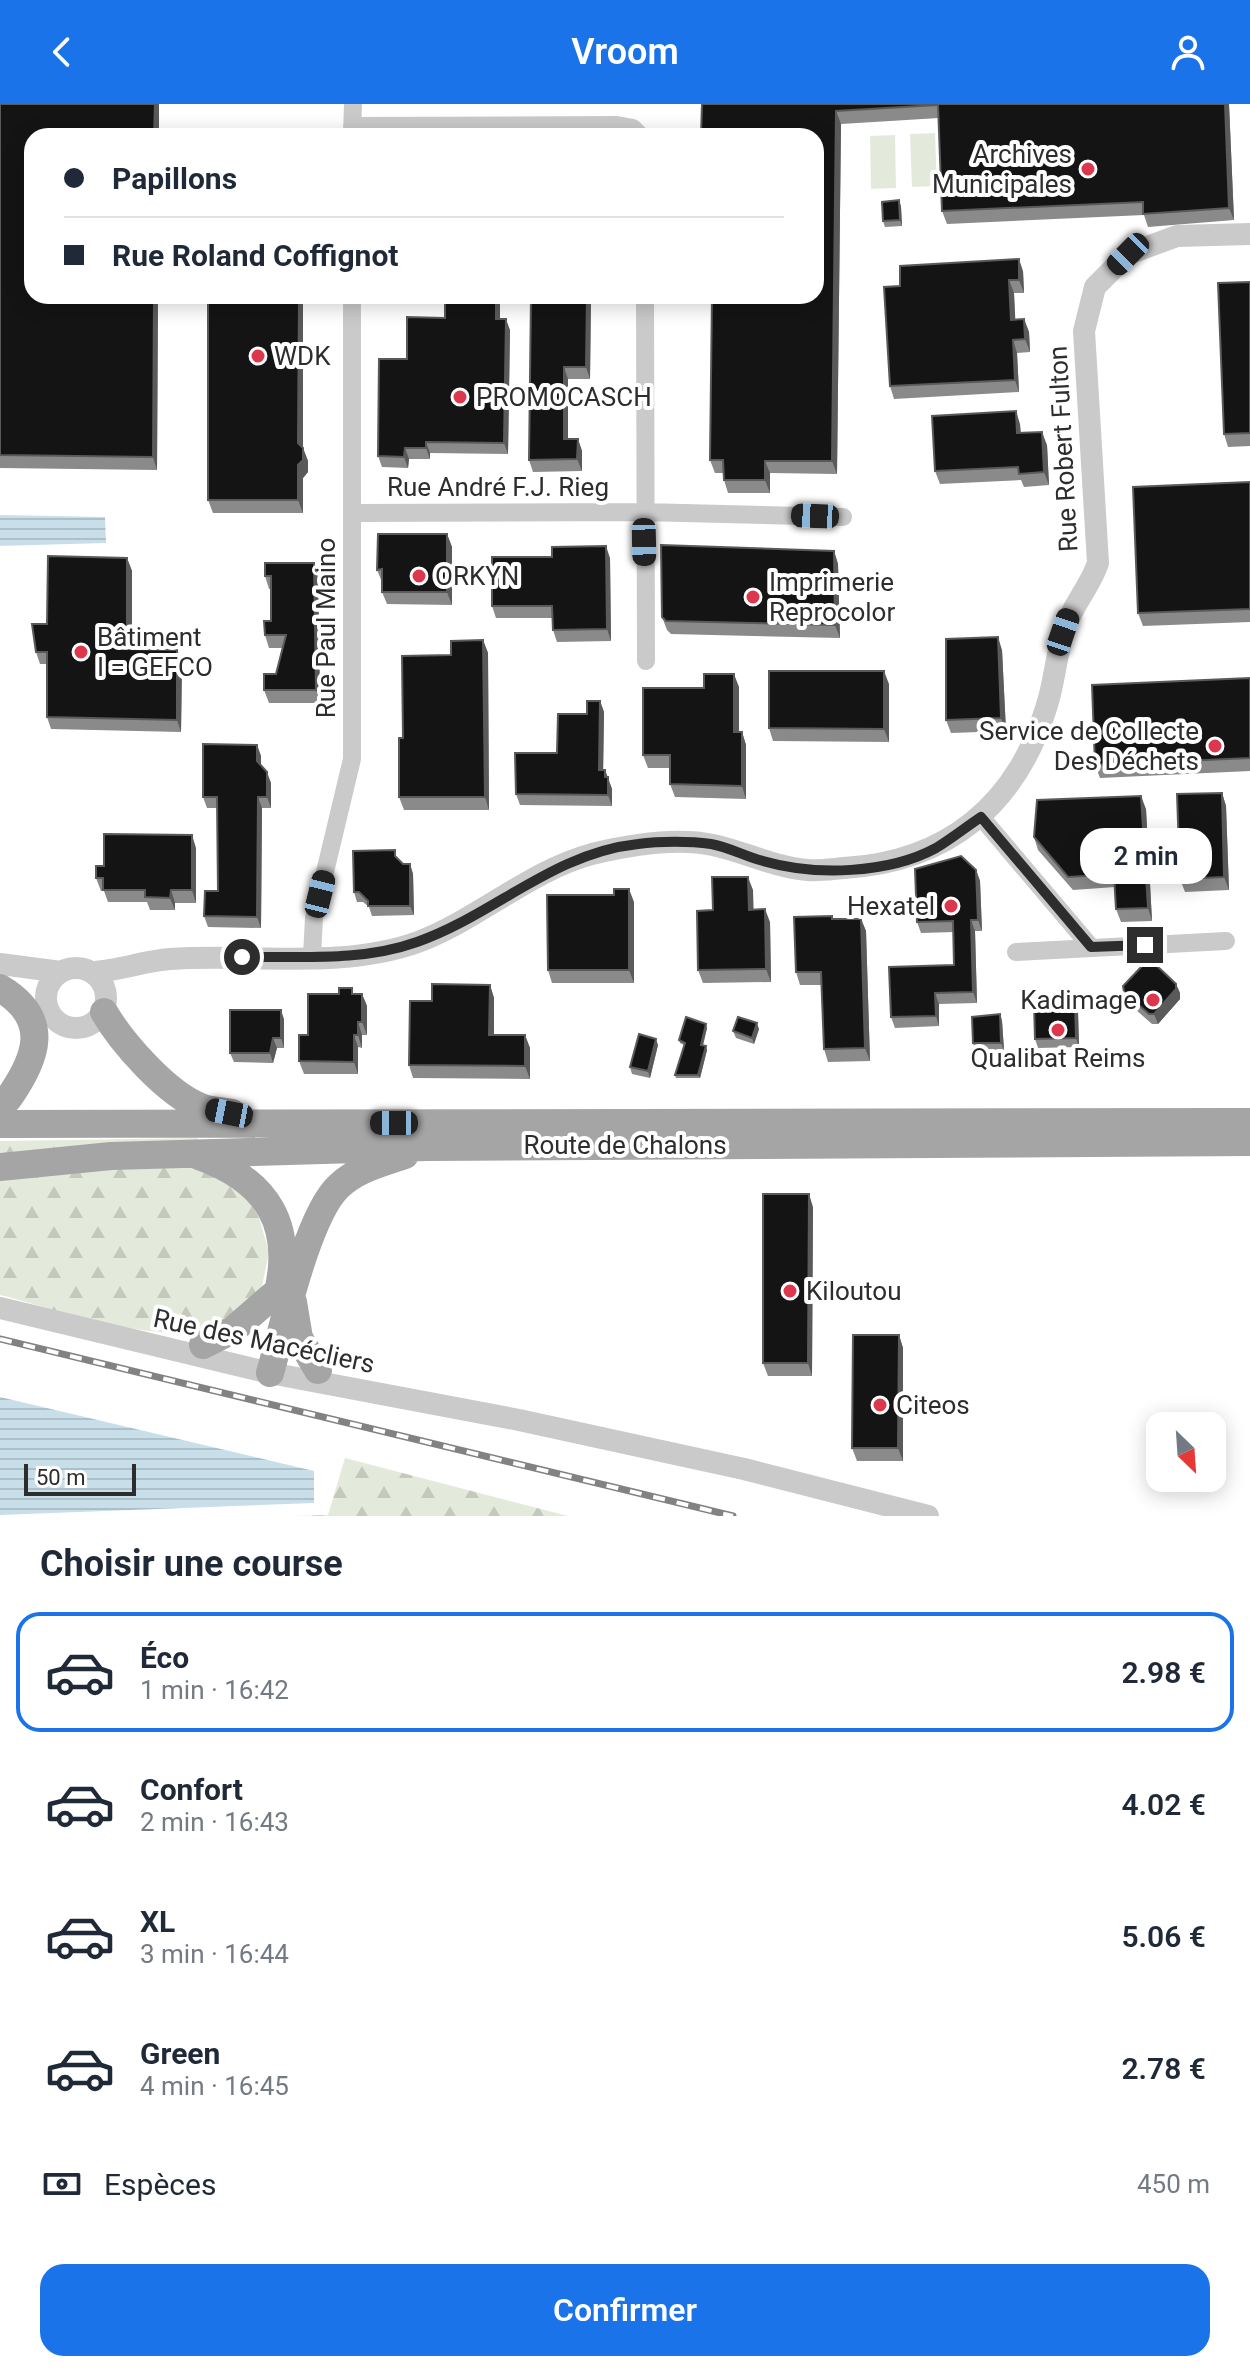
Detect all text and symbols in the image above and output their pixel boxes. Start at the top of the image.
icon: back [40,30,84,74]
icon: person [1166,30,1210,74]
text: Vroom [571,31,679,73]
place label: Archives Municipales [932,139,1072,199]
marker: Archives Municipales [1079,160,1097,178]
text: Papillons [112,161,237,196]
car [1103,229,1153,279]
text: Rue Roland Coffignot [112,238,398,273]
place label: WDK [274,341,331,371]
street label: Rue Robert Fulton [1043,345,1083,553]
marker: WDK [249,347,267,365]
place label: PROMOCASCH [476,382,652,412]
marker: PROMOCASCH [451,388,469,406]
street label: Rue André F.J. Rieg [387,472,609,502]
car [791,503,839,529]
car [632,518,656,566]
street label: Rue Paul Maino [311,538,341,718]
place label: ORKYN [435,561,519,591]
marker: ORKYN [410,567,428,585]
place label: Imprimerie Reprocolor [769,567,895,627]
marker: Imprimerie Reprocolor [744,588,762,606]
car [1044,605,1082,659]
place label: Bâtiment I = GEFCO [97,622,213,682]
marker: Bâtiment I = GEFCO [72,643,90,661]
place label: Service de Collecte Des Déchets [979,716,1199,776]
marker: Service de Collecte Des Déchets [1206,737,1224,755]
callout: 2 min [1079,829,1211,885]
text: 2 min [1113,841,1179,871]
car [303,868,337,920]
place label: Hexatel [847,891,935,921]
marker: Hexatel [942,897,960,915]
route end [1127,927,1163,963]
route start [224,939,260,975]
place label: Kadimage [1020,985,1137,1015]
marker: Kadimage [1144,991,1162,1009]
marker: Qualibat Reims [1049,1021,1067,1039]
place label: Qualibat Reims [970,1043,1146,1073]
car [203,1097,255,1129]
car [370,1111,418,1135]
street label: Route de Chalons [523,1130,727,1160]
place label: Kiloutou [806,1276,902,1306]
marker: Kiloutou [781,1282,799,1300]
street label: Rue des Macécliers [151,1303,377,1379]
place label: Citeos [896,1390,970,1420]
marker: Citeos [871,1396,889,1414]
north arrow [1146,1412,1226,1492]
map controls [1146,1412,1226,1492]
scale bar [24,1460,136,1496]
text: 50 m [36,1465,85,1490]
text: Choisir une course [40,1543,343,1585]
icon: car [44,1636,116,1708]
text: Éco [140,1640,189,1675]
text: 2.98 € [1121,1655,1206,1690]
text: 1 min · 16:42 [140,1675,289,1705]
icon: car [44,1768,116,1840]
text: Confort [140,1772,243,1807]
text: 4.02 € [1121,1787,1206,1822]
text: 2 min · 16:43 [140,1807,289,1837]
icon: car [44,1900,116,1972]
text: XL [140,1904,175,1939]
text: 5.06 € [1121,1919,1206,1954]
text: 3 min · 16:44 [140,1939,289,1969]
icon: car [44,2032,116,2104]
text: Green [140,2036,220,2071]
text: 2.78 € [1121,2051,1206,2086]
text: 4 min · 16:45 [140,2071,289,2101]
icon: cash [40,2162,84,2206]
text: Espèces [104,2167,216,2202]
text: 450 m [1137,2169,1210,2199]
button: Confirmer [40,2264,1210,2356]

